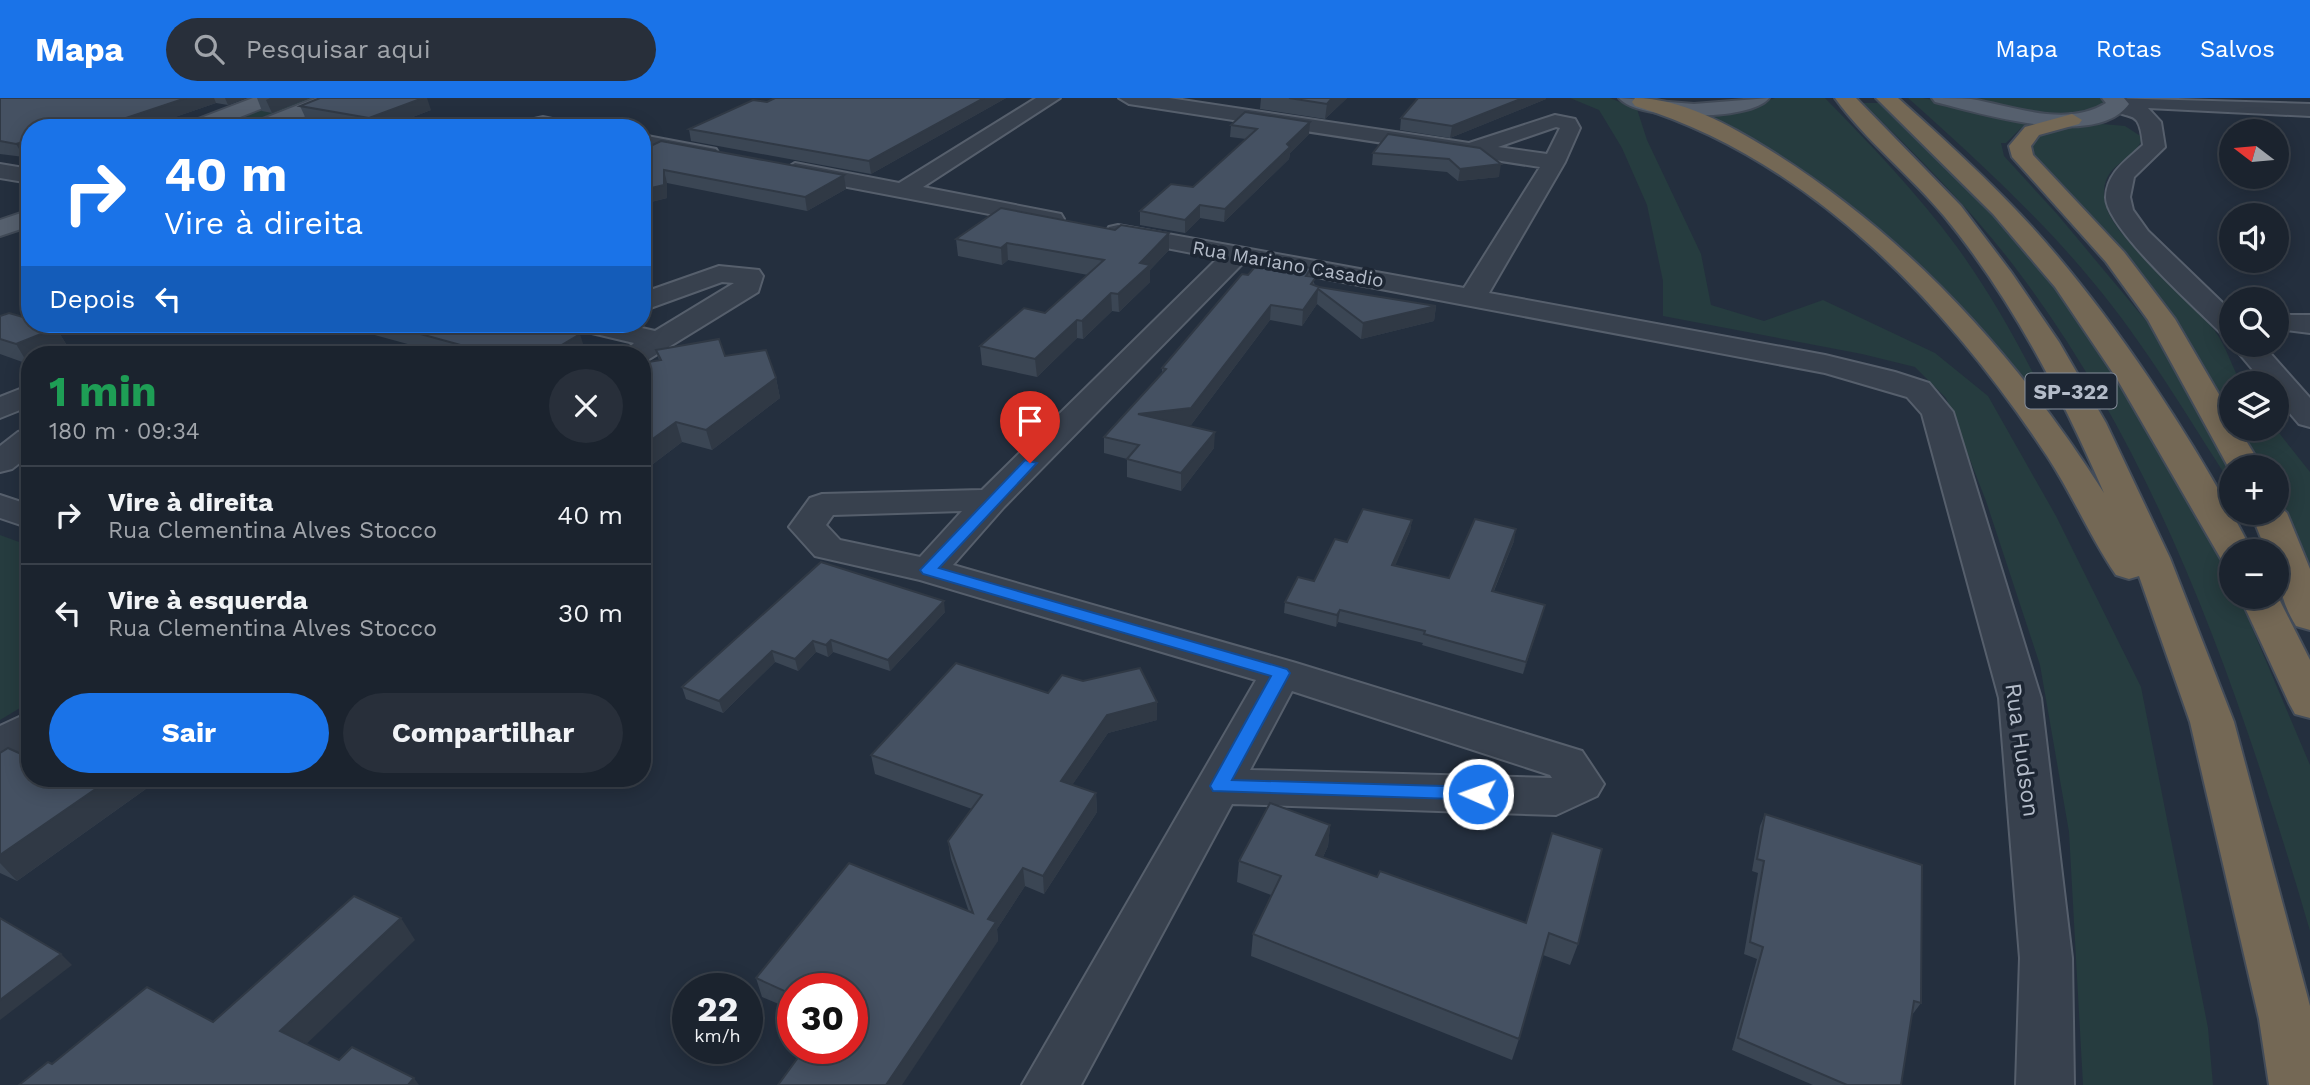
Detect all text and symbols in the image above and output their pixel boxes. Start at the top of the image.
search box [166,18,656,81]
text: Mapa [35,30,124,69]
icon: search [190,30,228,68]
text: Pesquisar aqui [246,34,431,64]
text: Mapa [1995,35,2058,63]
text: Rotas [2096,35,2162,63]
text: Salvos [2200,35,2275,63]
north arrow [2219,119,2289,189]
map controls [2219,119,2289,609]
text: 40 m [164,145,287,203]
icon: right [49,147,140,238]
button: sound [2219,203,2289,273]
text: Vire à direita [164,204,363,242]
street label: Rua Mariano Casadio [1191,236,1385,292]
icon: left [149,280,187,318]
text: Depois [49,284,135,314]
button: search [2219,287,2289,357]
text: 1 min [49,367,157,416]
button: close [549,369,623,443]
button: layers [2219,371,2289,441]
road number: SP-322 [2025,374,2116,408]
pin [1000,391,1060,463]
icon: arrive [1011,402,1049,440]
text: 180 m · 09:34 [49,418,200,445]
button: + [2219,455,2289,525]
text: Vire à direita [108,487,273,517]
icon: right [49,496,87,534]
text: 40 m [557,500,623,530]
text: Rua Clementina Alves Stocco [108,517,437,544]
button: − [2219,539,2289,609]
text: Vire à esquerda [108,585,308,615]
icon: left [49,594,87,632]
text: 30 m [558,598,623,628]
text: Rua Clementina Alves Stocco [108,615,437,642]
street label: Rua Hudson [1999,681,2045,819]
button: Sair [49,693,329,773]
button: Compartilhar [343,693,623,773]
position arrow [1441,757,1515,831]
speed limit sign: 30 [777,973,868,1064]
text: 22 [697,988,738,1030]
text: km/h [694,1025,741,1046]

